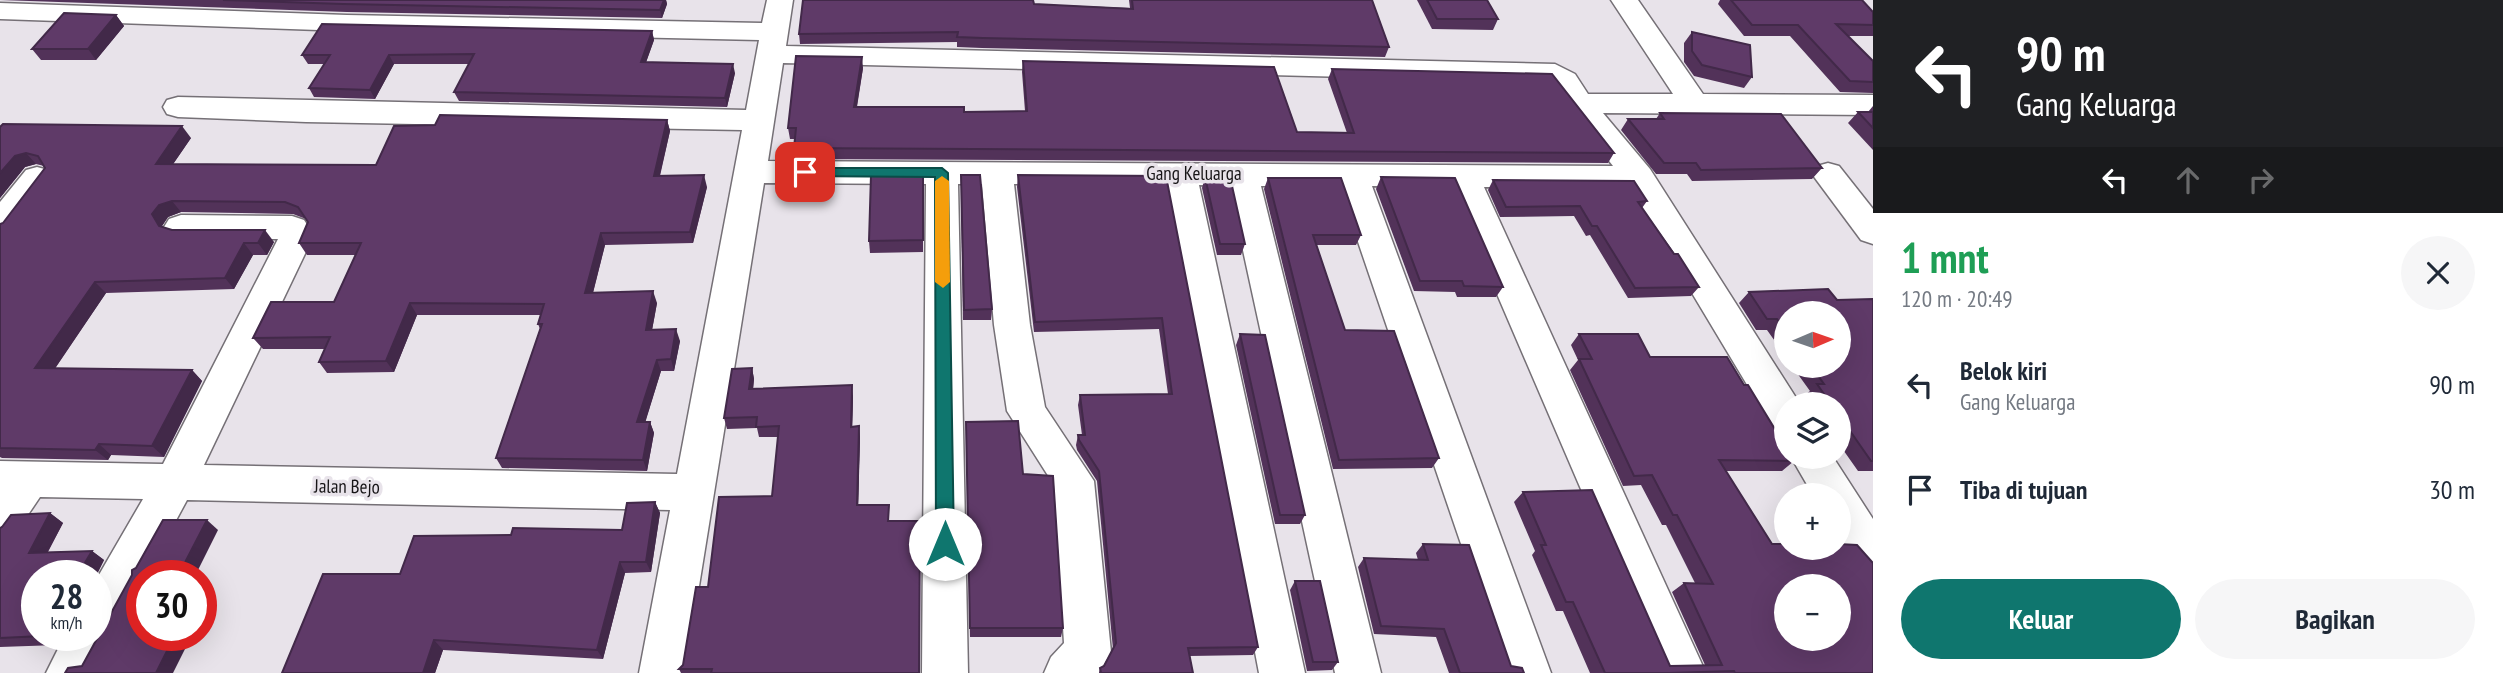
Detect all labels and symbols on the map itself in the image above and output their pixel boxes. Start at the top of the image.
pin [775,142,835,202]
street label: Gang Keluarga [1146,161,1242,185]
north arrow [1774,301,1852,378]
street label: Jalan Bejo [313,473,380,499]
position arrow [908,507,982,581]
speed limit sign: 30 [126,560,217,651]

